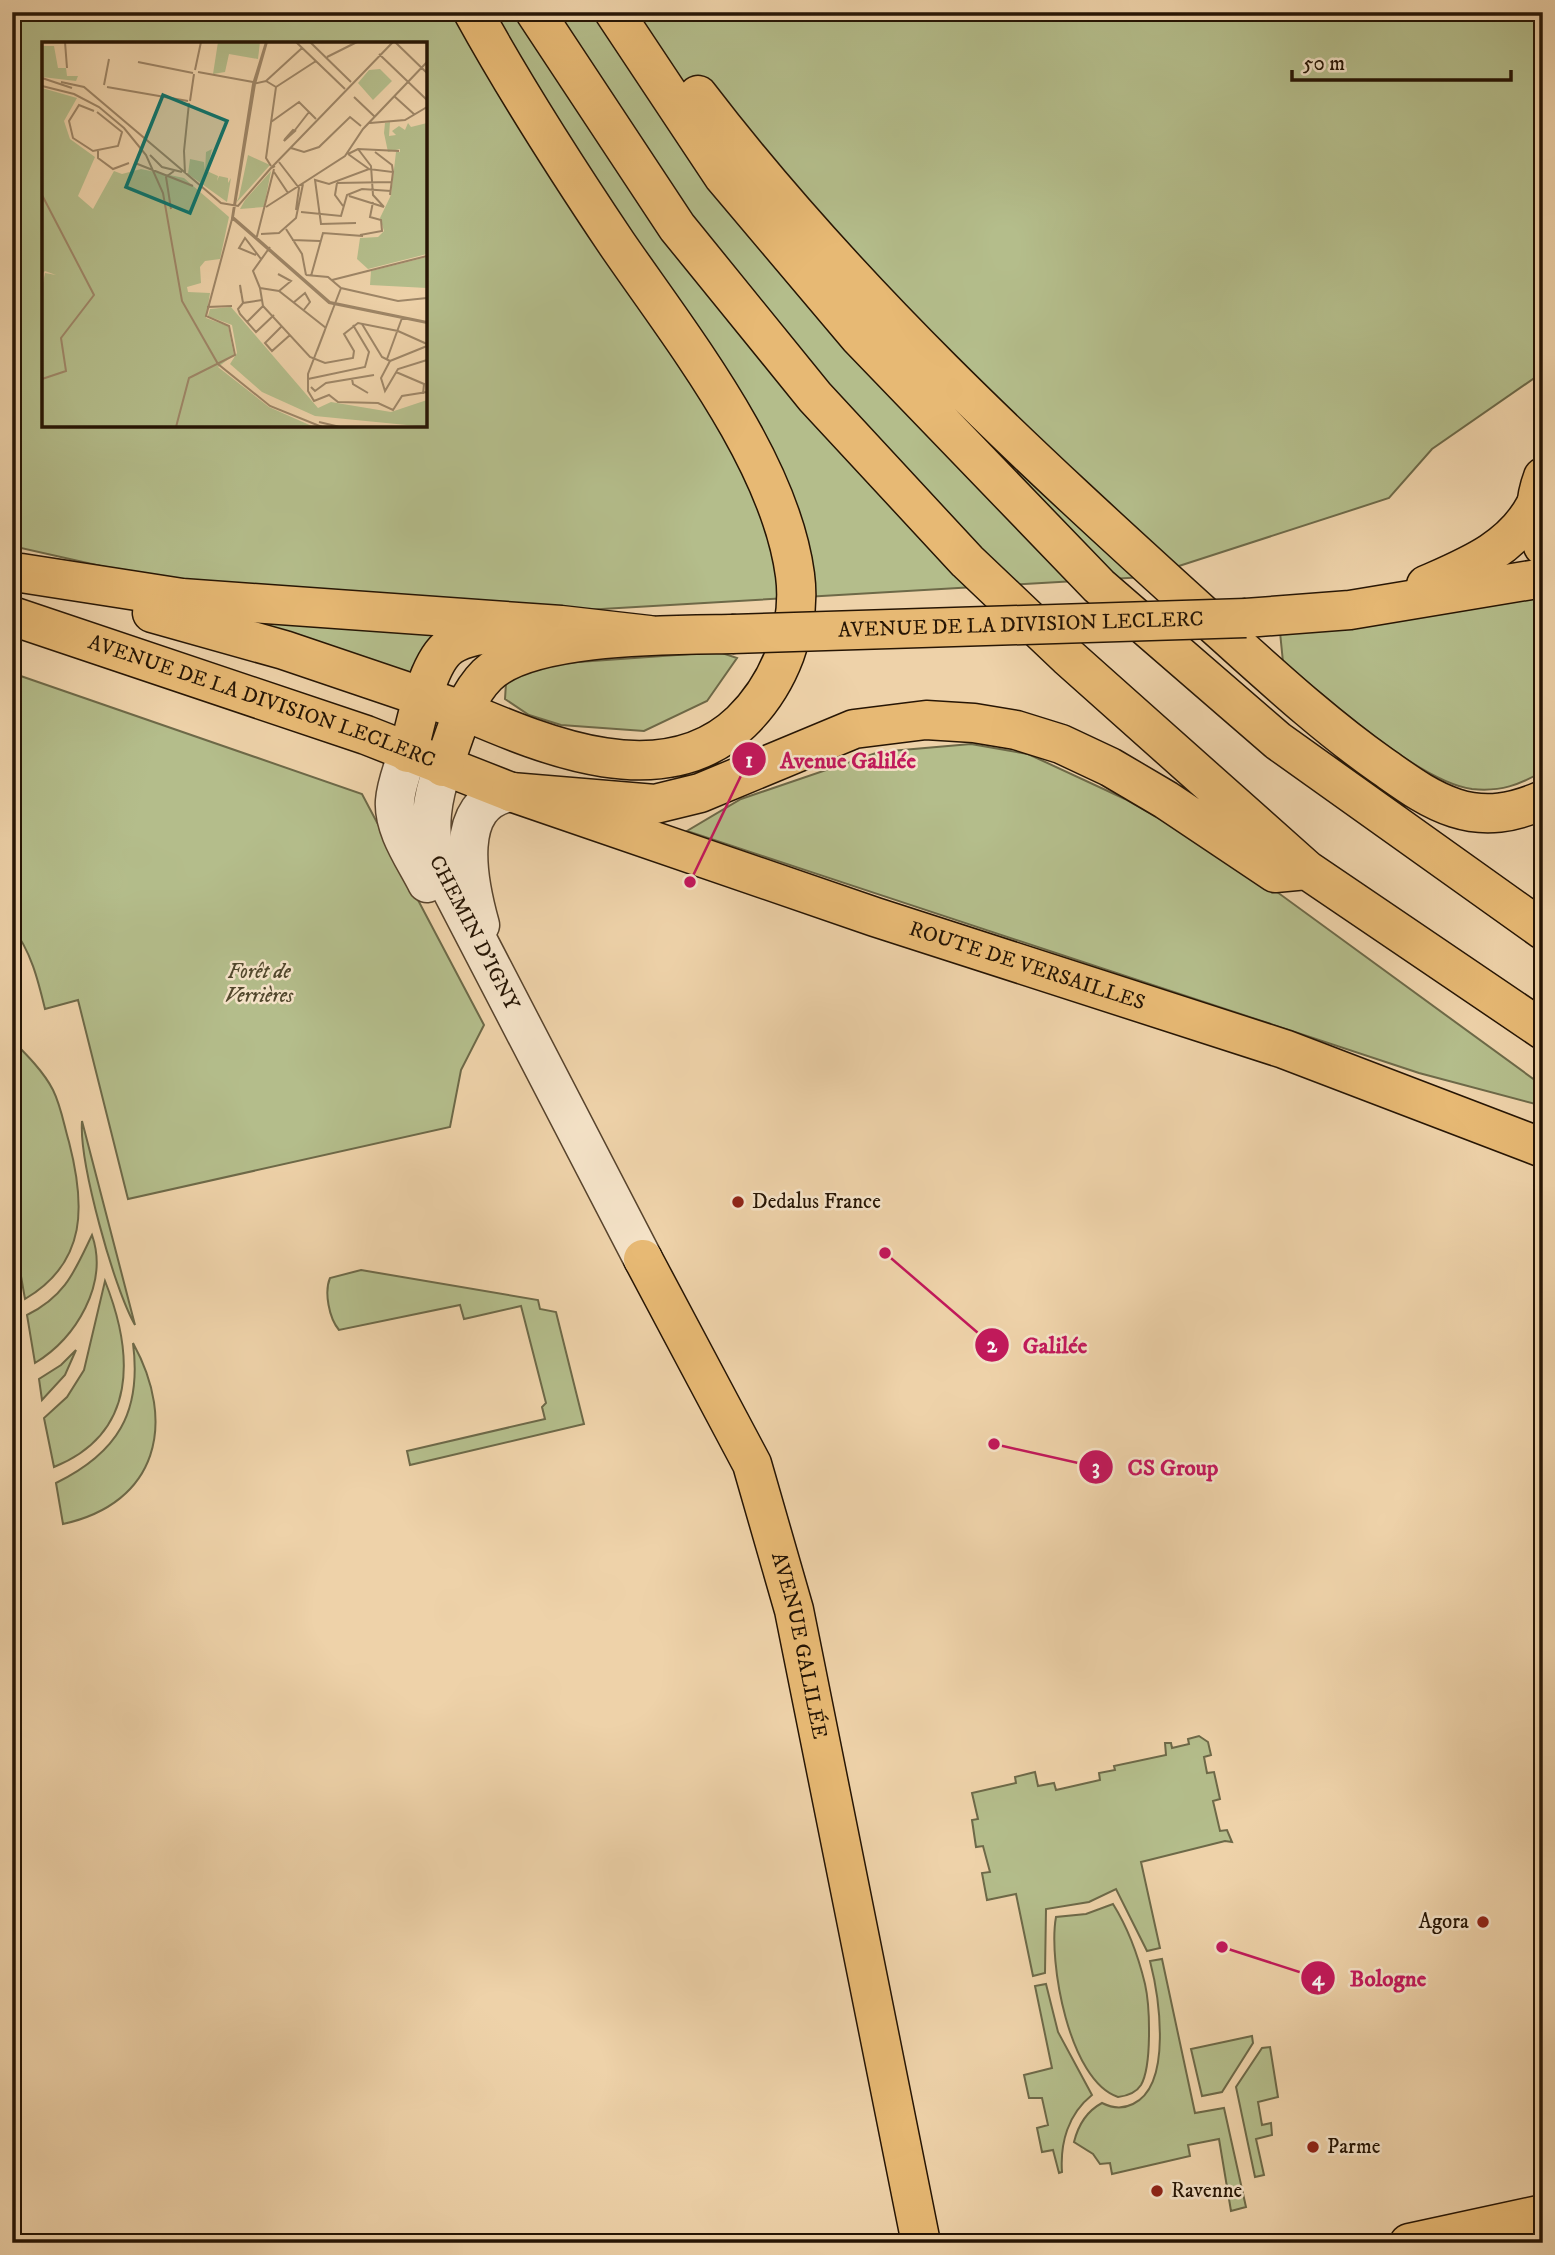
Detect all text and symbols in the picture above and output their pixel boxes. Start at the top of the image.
scale bar [1292,38,1511,82]
inset map [42,42,427,427]
text: 50 m [1303,51,1345,77]
street label: AVENUE DE LA DIVISION LECLERC [838,606,1204,644]
street label: AVENUE DE LA DIVISION LECLERC [85,630,439,774]
callout: Avenue Galilée [732,737,930,781]
text: Avenue Galilée [779,747,916,776]
text: 1 [745,748,753,774]
street label: CHEMIN D'IGNY [423,851,525,1015]
street label: ROUTE DE VERSAILLES [906,916,1148,1016]
park label: Forêt de Verrières [225,959,294,1009]
place label: Dedalus France [752,1189,881,1215]
marker: Dedalus France [730,1194,746,1210]
callout: Galilée [974,1323,1102,1367]
text: Galilée [1023,1332,1088,1361]
text: 2 [987,1333,998,1359]
callout: CS Group [1078,1445,1232,1489]
text: CS Group [1128,1454,1219,1483]
text: 3 [1092,1455,1100,1481]
street label: AVENUE GALILÉE [765,1549,833,1741]
place label: Agora [1419,1909,1469,1935]
marker: Agora [1475,1914,1491,1930]
callout: Bologne [1300,1956,1440,2000]
text: Bologne [1350,1965,1427,1994]
text: 4 [1312,1966,1325,1992]
place label: Parme [1327,2134,1381,2160]
marker: Parme [1305,2139,1321,2155]
place label: Ravenne [1171,2178,1243,2204]
marker: Ravenne [1149,2183,1165,2199]

